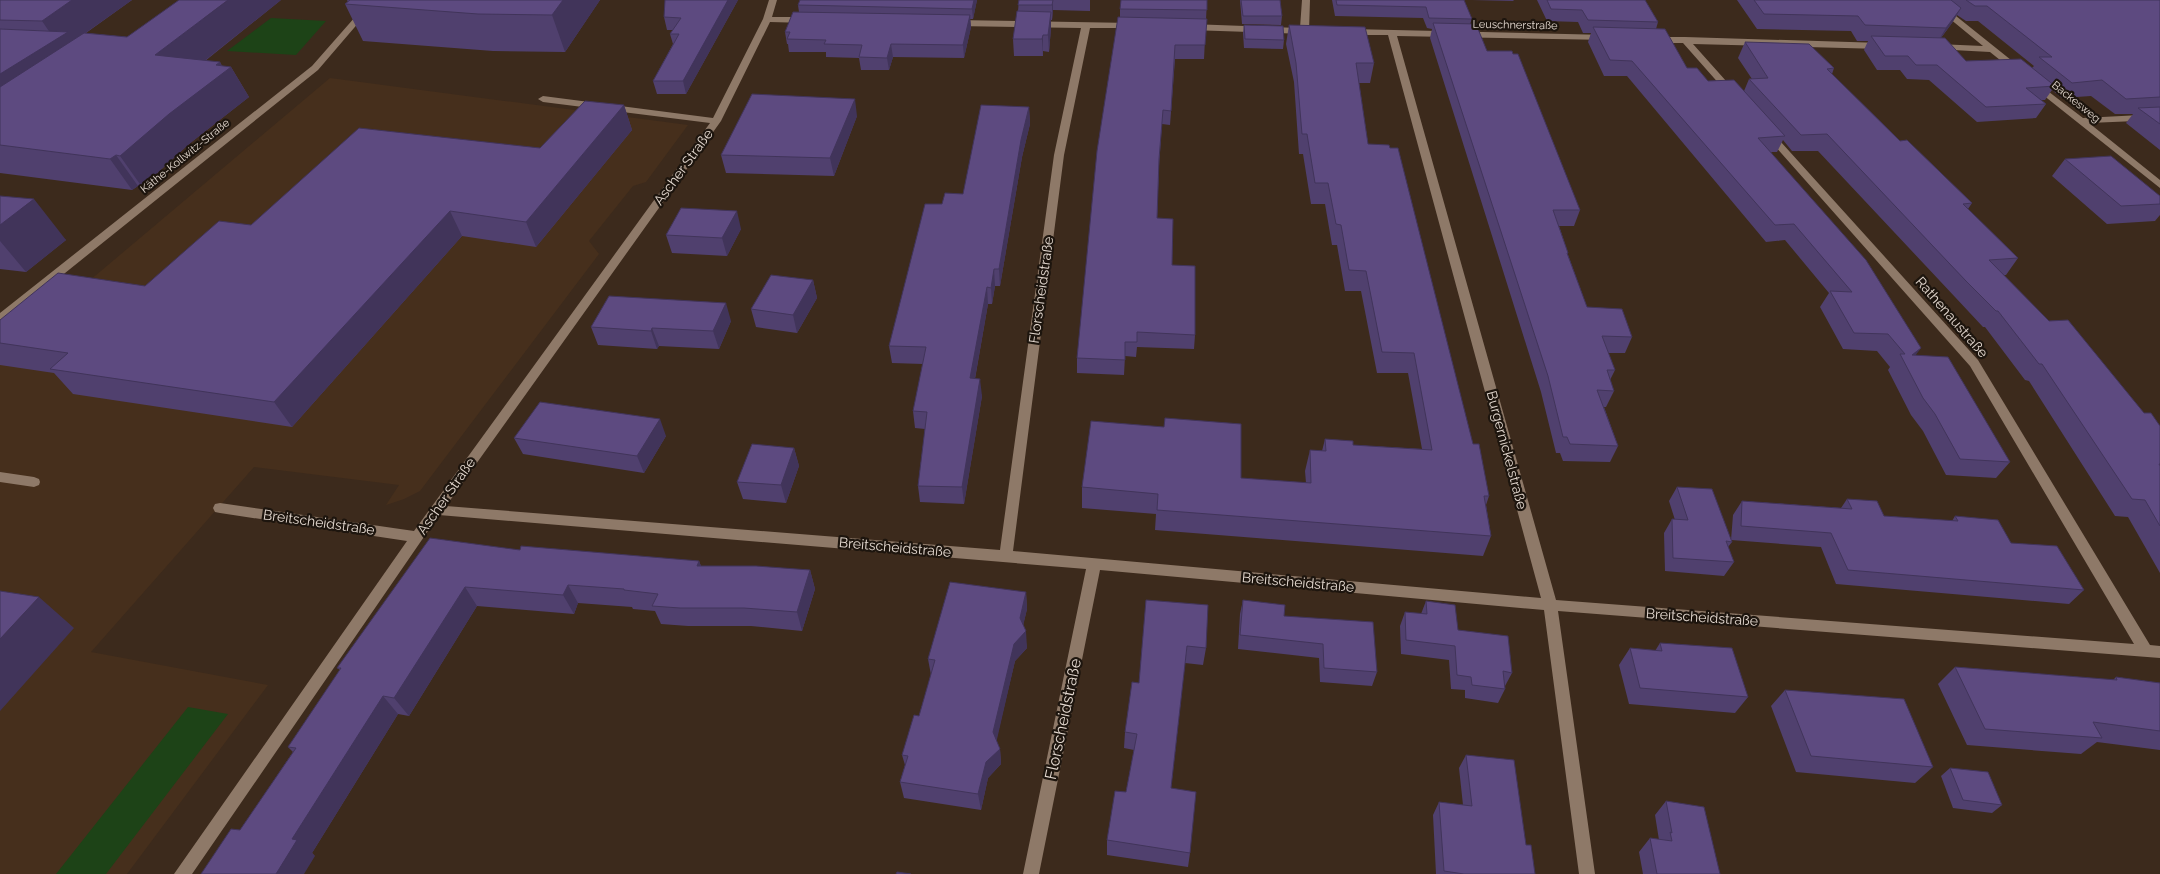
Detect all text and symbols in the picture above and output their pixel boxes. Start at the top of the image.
street label: Leuschnerstraße [1472,18,1558,32]
street label: Backesweg [2049,79,2103,125]
street label: Käthe-Kollwitz-Straße [138,116,233,196]
street label: Ascher Straße [650,126,716,208]
street label: Florscheidstraße [1026,236,1056,344]
street label: Rathenaustraße [1913,273,1991,361]
street label: Burgernickelstraße [1483,389,1531,511]
street label: Ascher Straße [414,455,478,537]
street label: Breitscheidstraße [262,506,376,538]
street label: Breitscheidstraße [838,534,952,560]
street label: Breitscheidstraße [1241,569,1355,595]
street label: Breitscheidstraße [1645,605,1759,629]
street label: Florscheidstraße [1041,657,1085,781]

